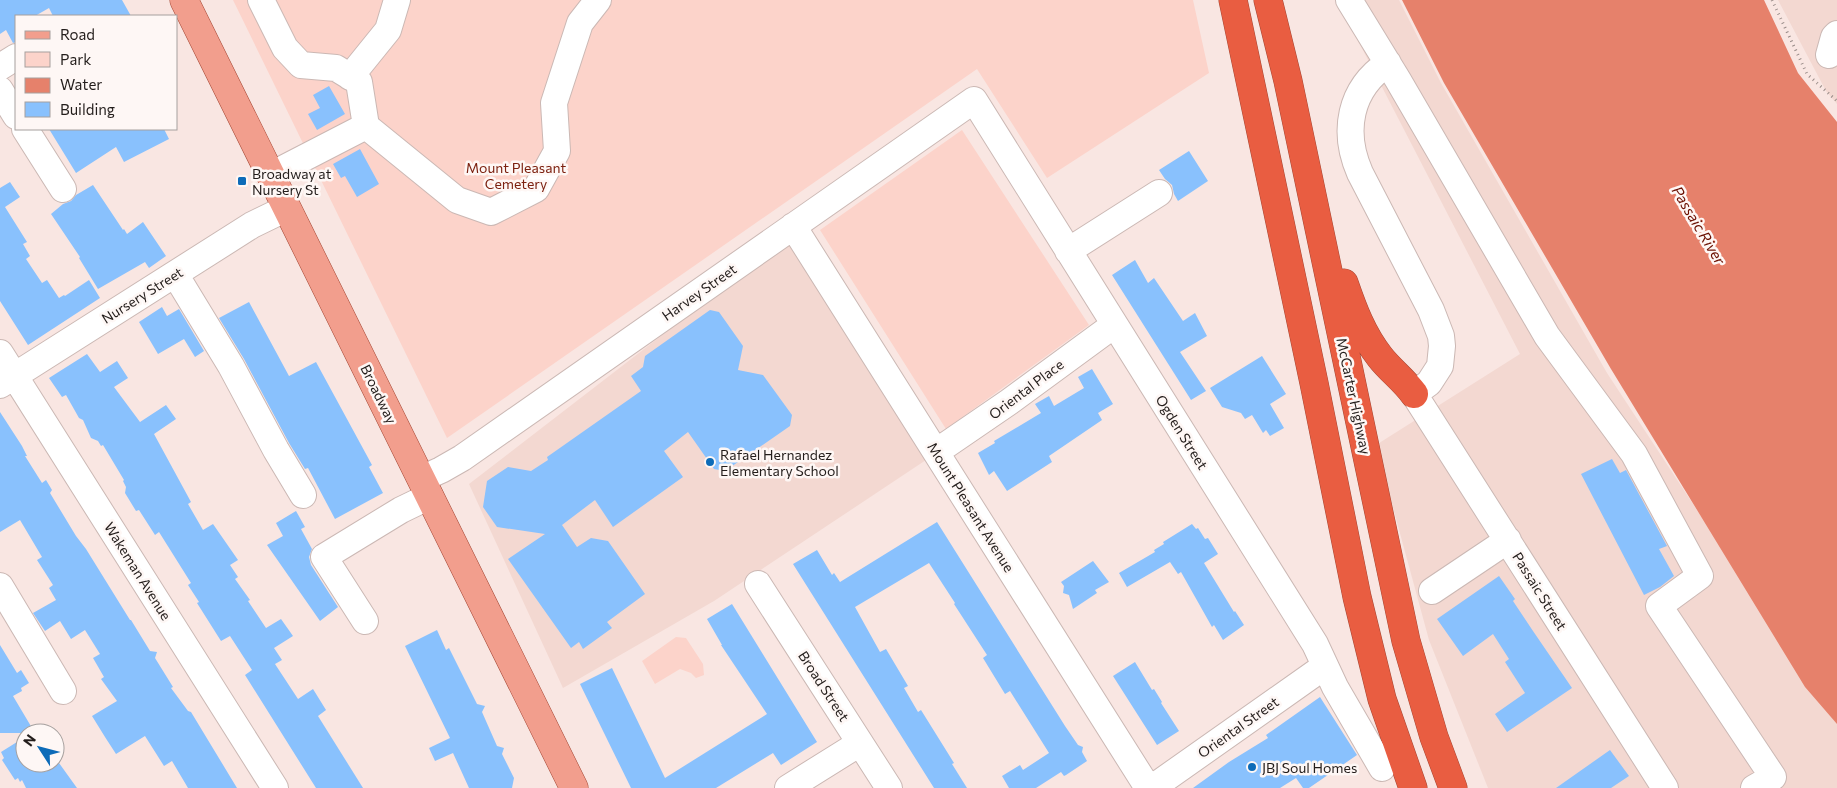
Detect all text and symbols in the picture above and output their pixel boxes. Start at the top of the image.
legend [15,15,178,130]
text: Road [60,25,95,43]
text: Park [60,50,91,68]
text: Water [60,75,102,93]
text: Building [60,100,115,118]
park label: Mount Pleasant Cemetery [466,159,567,192]
place label: Broadway at Nursery St [252,165,332,198]
marker: Broadway at Nursery St [236,175,248,187]
water label: Passaic River [1669,183,1730,268]
street label: Harvey Street [658,260,740,324]
street label: Nursery Street [98,263,186,327]
street label: McCarter Highway [1333,336,1375,456]
street label: Oriental Place [985,355,1067,423]
street label: Broadway [357,362,401,426]
street label: Ogden Street [1152,392,1212,473]
street label: Mount Pleasant Avenue [924,439,1018,575]
place label: Rafael Hernandez Elementary School [720,446,839,479]
marker: Rafael Hernandez Elementary School [704,456,716,468]
street label: Wakeman Avenue [101,519,175,623]
street label: Passaic Street [1509,549,1571,633]
street label: Broad Street [795,648,853,725]
street label: Oriental Street [1194,693,1282,761]
north arrow [15,723,65,773]
text: N [19,731,39,749]
place label: JBJ Soul Homes [1262,759,1357,776]
marker: JBJ Soul Homes [1246,761,1258,773]

